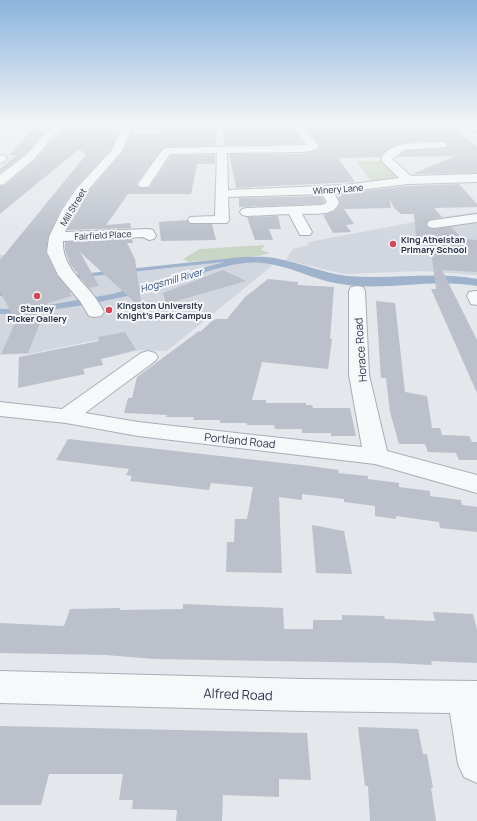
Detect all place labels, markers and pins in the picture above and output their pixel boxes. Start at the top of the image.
place label: King Athelstan Primary School [401,233,467,256]
marker: King Athelstan Primary School [388,239,398,249]
marker: Stanley Picker Gallery [32,291,42,301]
place label: Kingston University Knight's Park Campus [117,299,212,322]
place label: Stanley Picker Gallery [7,302,67,325]
marker: Kingston University Knight's Park Campus [104,305,114,315]

